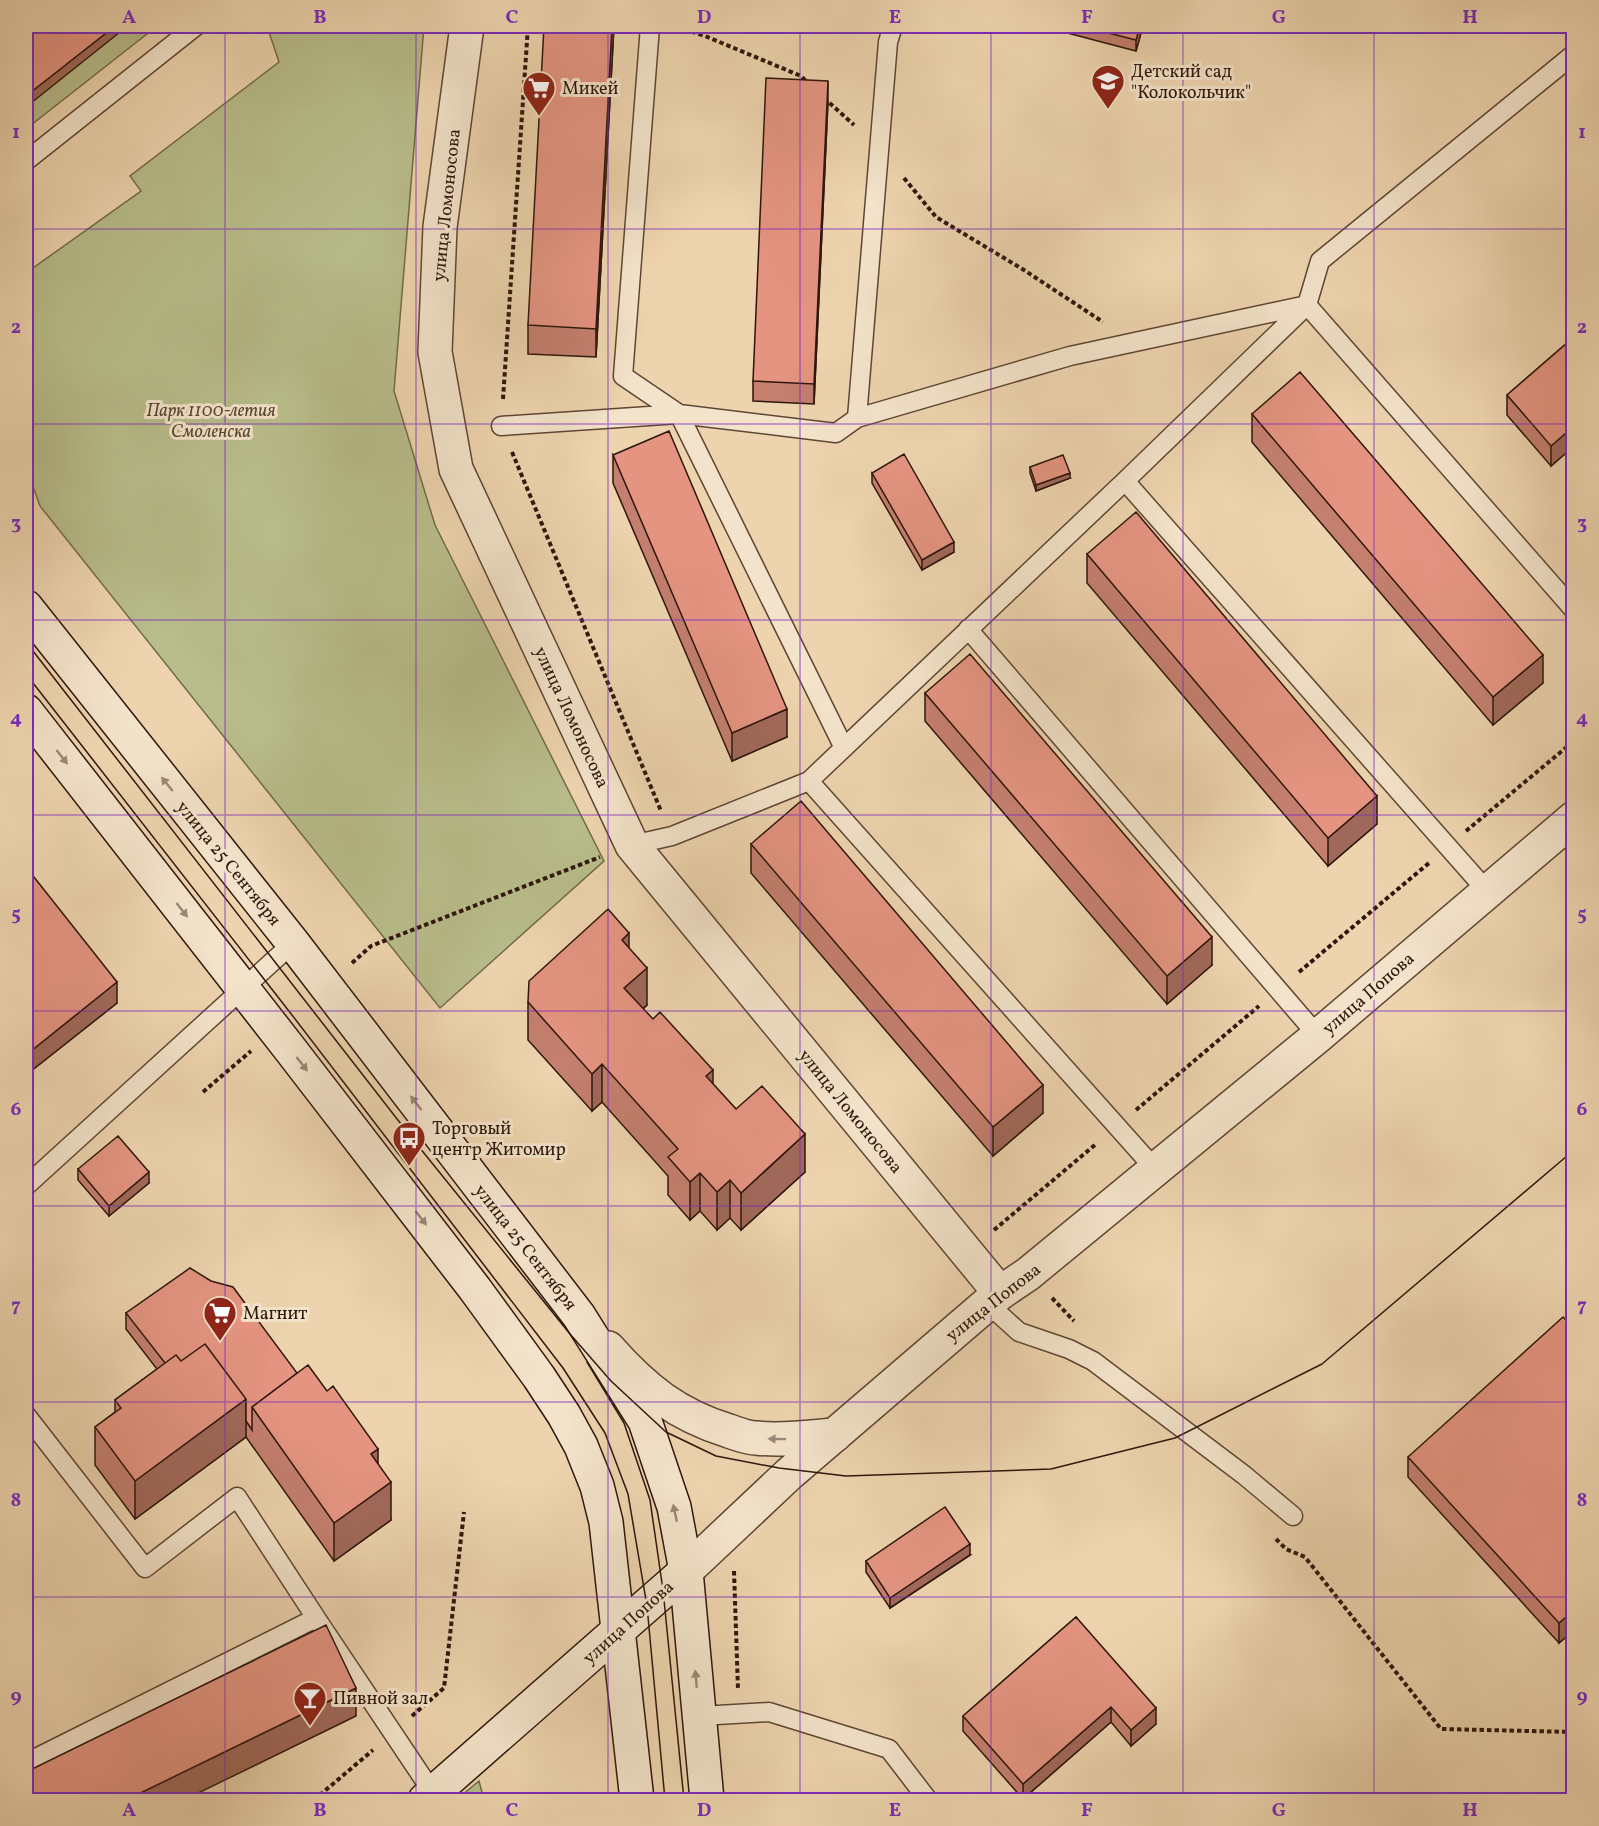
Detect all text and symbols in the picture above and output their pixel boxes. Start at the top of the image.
text: A [122,4,136,32]
text: B [313,4,327,32]
text: C [506,4,519,32]
text: D [697,4,711,32]
text: E [889,4,901,32]
text: F [1081,4,1093,32]
text: G [1272,4,1286,32]
text: H [1462,4,1478,32]
place label: Детский сад "Колокольчик" [1131,60,1251,106]
school or university icon: Детский сад "Колокольчик" [1090,63,1126,110]
supermarket icon: Микей [521,70,557,117]
place label: Микей [562,77,619,102]
text: 1 [12,119,20,147]
text: 1 [1578,119,1586,147]
street label: улица Ломоносова [427,128,468,283]
text: 2 [11,314,21,342]
text: 2 [1577,314,1587,342]
park label: Парк 1100-летия Смоленска [147,399,275,445]
text: 3 [11,510,21,538]
text: 3 [1577,510,1587,538]
street label: улица Ломоносова [527,643,614,792]
text: 4 [10,705,22,733]
text: 4 [1576,705,1588,733]
one-way arrow [55,749,68,765]
one-way arrow [160,776,173,792]
street label: улица 25 Сентября [170,796,286,932]
text: 5 [11,901,21,929]
text: 5 [1577,901,1587,929]
one-way arrow [175,903,187,918]
street label: улица Попова [1317,947,1421,1041]
street label: улица Ломоносова [792,1044,908,1179]
one-way arrow [296,1056,308,1072]
one-way arrow [409,1095,422,1111]
text: 6 [11,1096,22,1124]
text: 6 [1577,1096,1588,1124]
place label: Торговый центр Житомир [432,1117,566,1163]
bus stop icon: Торговый центр Житомир [391,1120,427,1167]
street label: улица 25 Сентября [467,1179,582,1316]
one-way arrow [415,1210,427,1226]
street label: улица Попова [941,1258,1047,1348]
text: 7 [11,1292,21,1320]
text: 7 [1577,1292,1587,1320]
supermarket icon: Магнит [202,1295,238,1342]
place label: Магнит [243,1302,307,1327]
one-way arrow [767,1434,786,1444]
text: 8 [11,1487,21,1515]
text: 8 [1577,1487,1587,1515]
one-way arrow [669,1504,679,1523]
street label: улица Попова [578,1575,680,1671]
one-way arrow [691,1670,701,1689]
bar icon: Пивной зал [292,1680,328,1727]
text: 9 [10,1683,22,1711]
text: 9 [1576,1683,1588,1711]
place label: Пивной зал [333,1687,428,1712]
text: A [122,1797,136,1825]
text: B [313,1797,327,1825]
text: C [506,1797,519,1825]
text: D [697,1797,711,1825]
text: E [889,1797,901,1825]
text: F [1081,1797,1093,1825]
text: G [1272,1797,1286,1825]
text: H [1462,1797,1478,1825]

